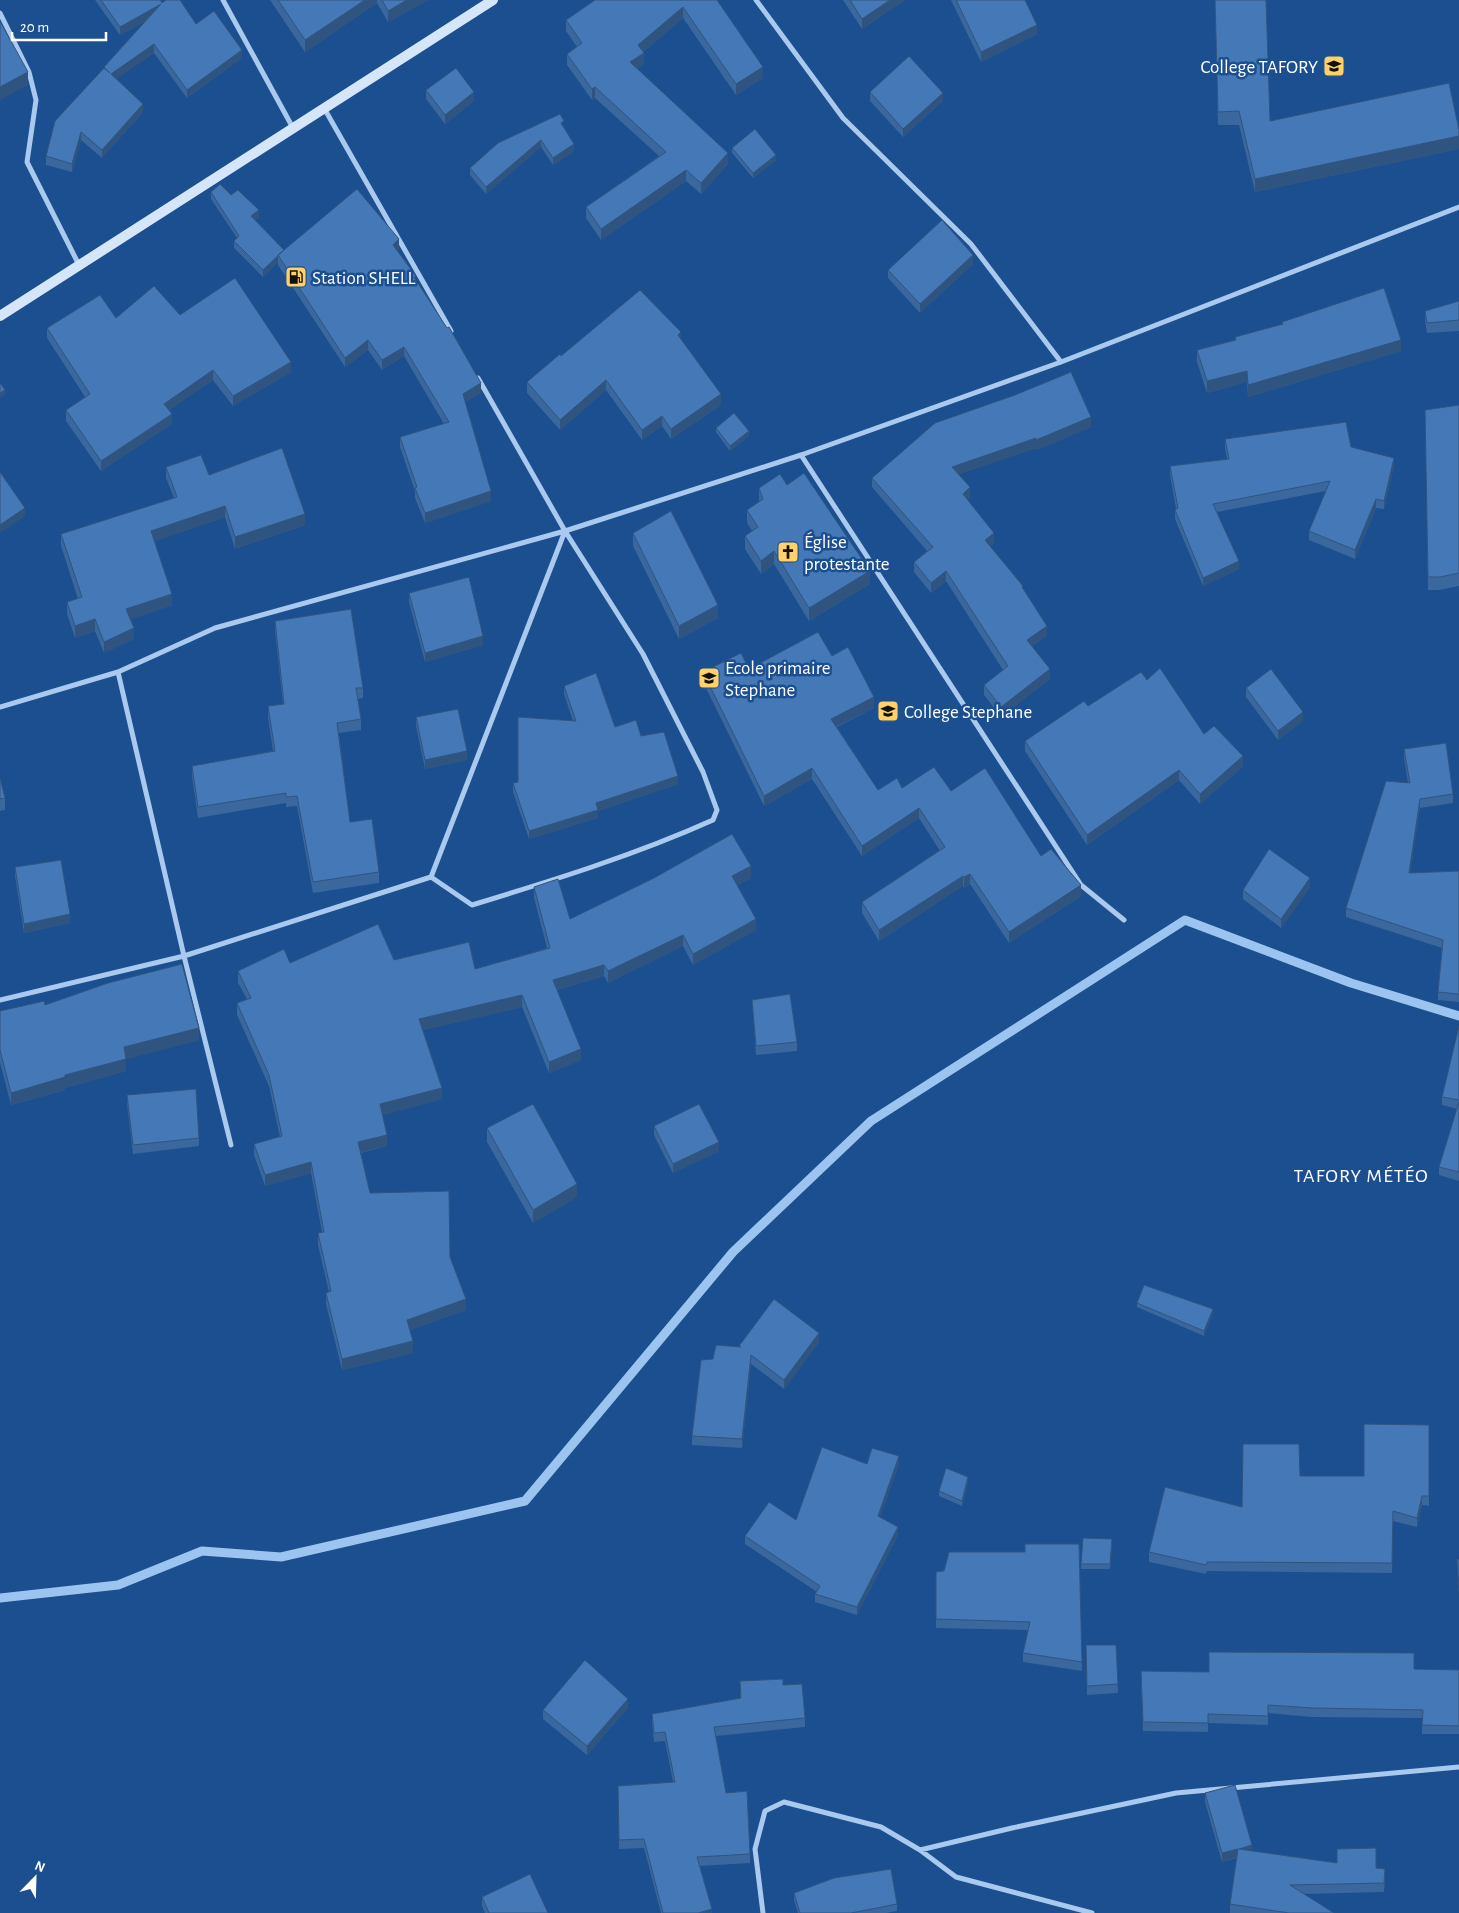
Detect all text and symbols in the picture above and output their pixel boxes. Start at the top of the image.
scale bar [12,10,106,42]
text: 20 m [20,20,49,35]
school or university icon: College TAFORY [1322,54,1346,78]
place label: College TAFORY [1201,58,1318,77]
fuel station icon: Station SHELL [284,265,308,289]
place label: Station SHELL [312,269,416,288]
place label: Église protestante [804,531,890,574]
church icon: Église protestante [776,540,800,564]
place label: Ecole primaire Stephane [725,659,831,700]
school or university icon: Ecole primaire Stephane [697,666,721,690]
school or university icon: College Stephane [876,699,900,723]
place label: College Stephane [904,703,1032,722]
district label: TAFORY MÉTÉO [1293,1165,1429,1186]
north arrow [10,1853,60,1903]
text: N [32,1859,47,1875]

